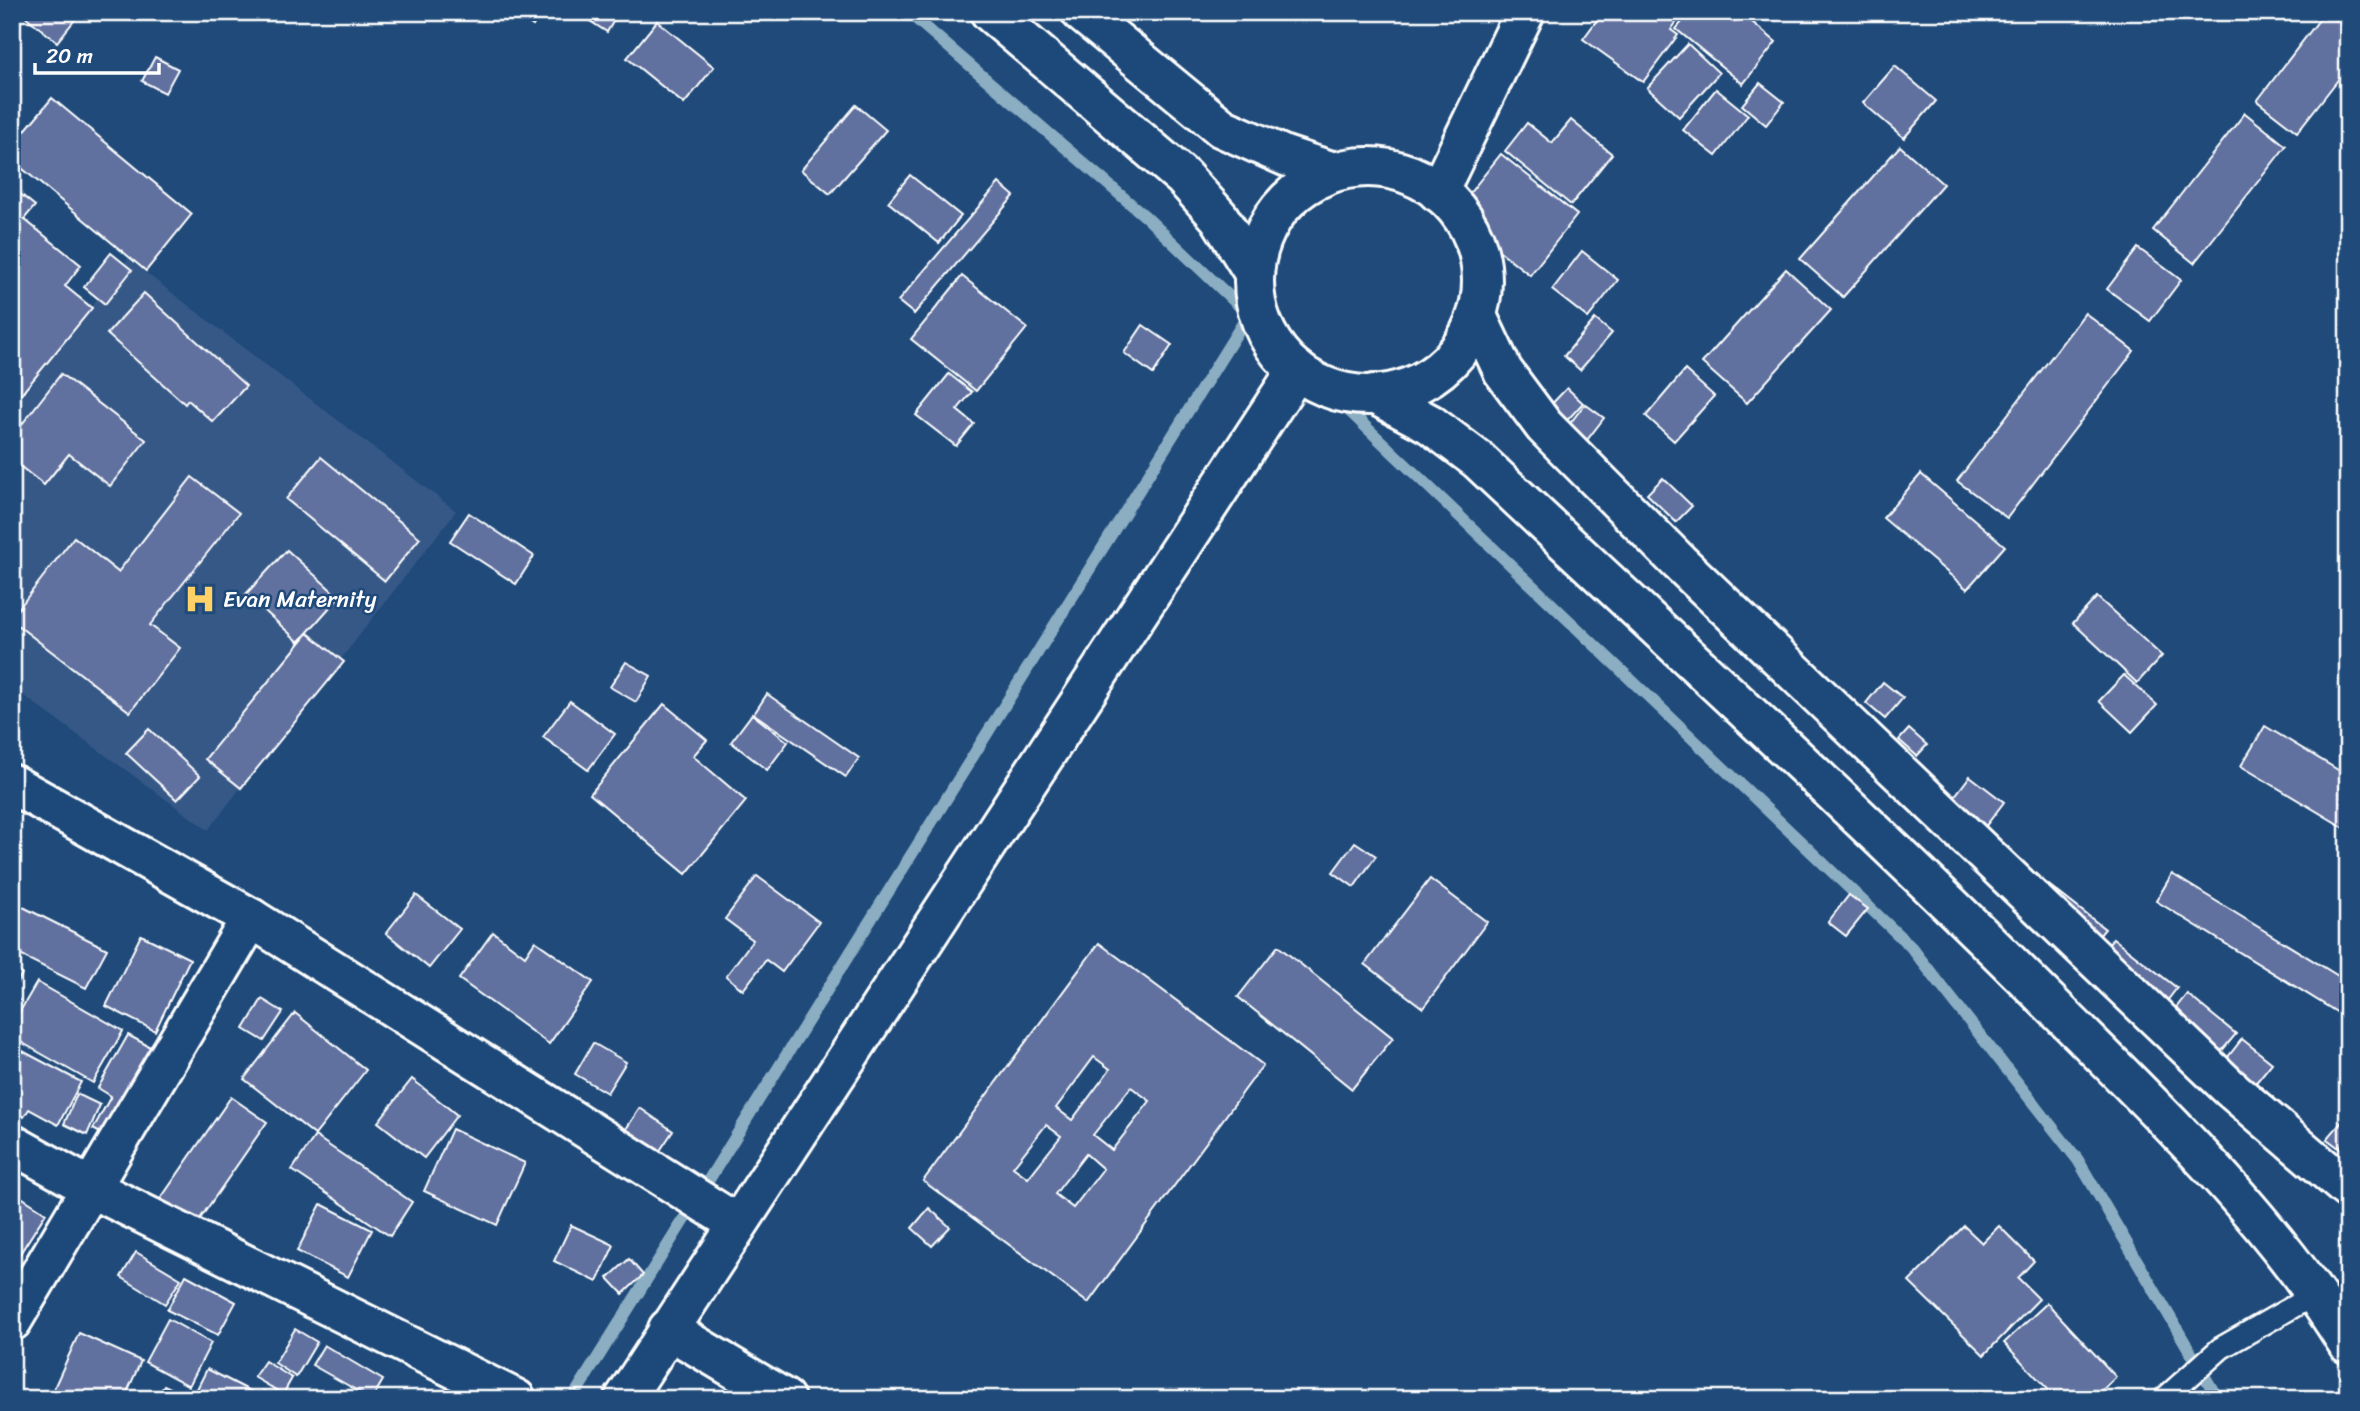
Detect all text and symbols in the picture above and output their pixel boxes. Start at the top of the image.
scale bar [35,32,159,76]
text: 20 m [46,37,93,75]
place label: Evan Maternity [223,579,376,620]
hospital icon: Evan Maternity [183,582,217,616]

